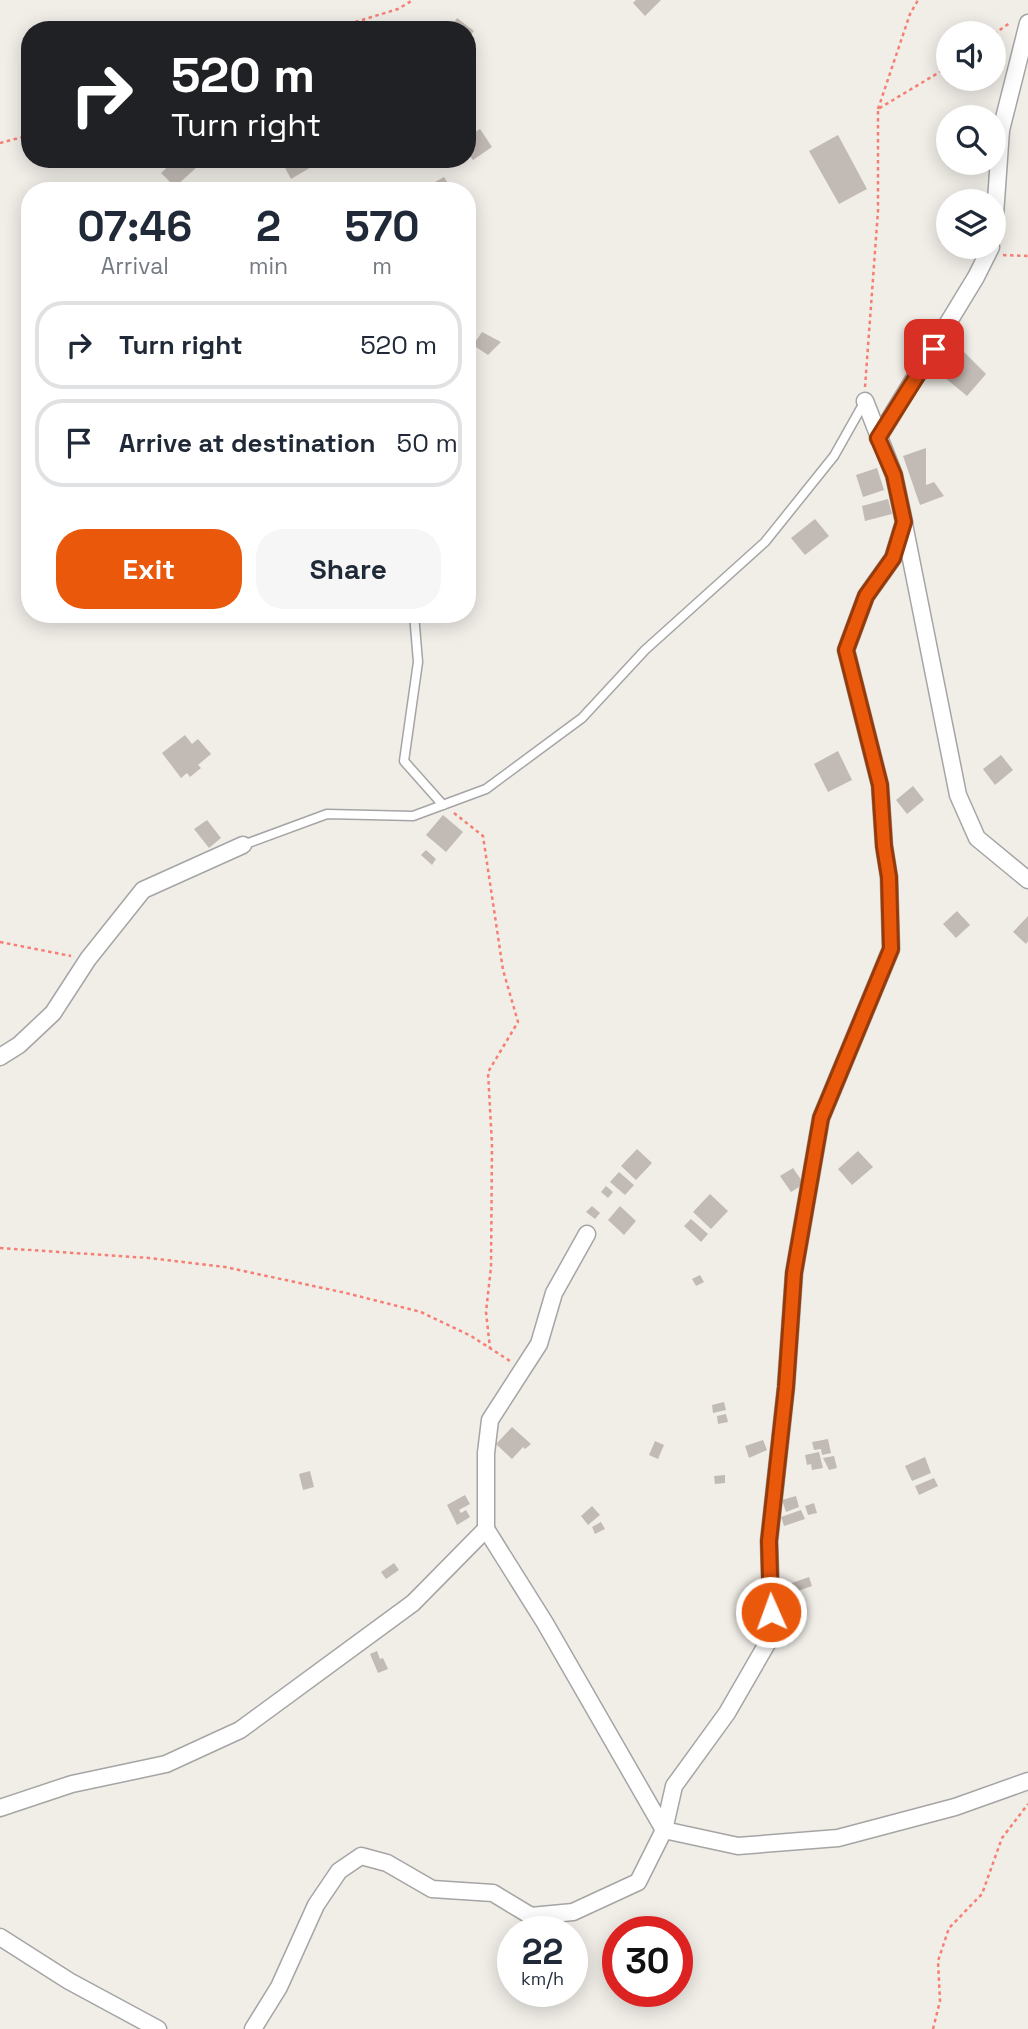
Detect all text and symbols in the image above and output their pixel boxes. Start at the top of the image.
map controls [936,21,1006,259]
button: sound [936,21,1006,91]
text: 520 m [171,44,315,106]
icon: right [56,49,147,140]
text: Turn right [171,105,321,145]
button: search [936,105,1006,175]
button: layers [936,189,1006,259]
text: 07:46 [77,200,192,253]
text: 2 [256,200,281,253]
text: 570 [345,200,420,253]
text: Arrival [101,251,169,281]
text: min [249,251,288,281]
text: m [372,251,392,281]
pin [904,319,964,379]
icon: right [60,326,98,364]
text: Turn right [119,328,243,362]
text: 520 m [360,328,437,362]
icon: arrive [915,330,953,368]
icon: arrive [60,424,98,462]
text: Arrive at destination [119,426,376,460]
text: 50 m [397,426,458,460]
button: Exit [56,529,242,609]
button: Share [256,529,441,609]
position arrow [734,1575,808,1649]
speed limit sign: 30 [602,1916,693,2007]
text: 22 [522,1930,563,1974]
text: km/h [521,1967,564,1990]

